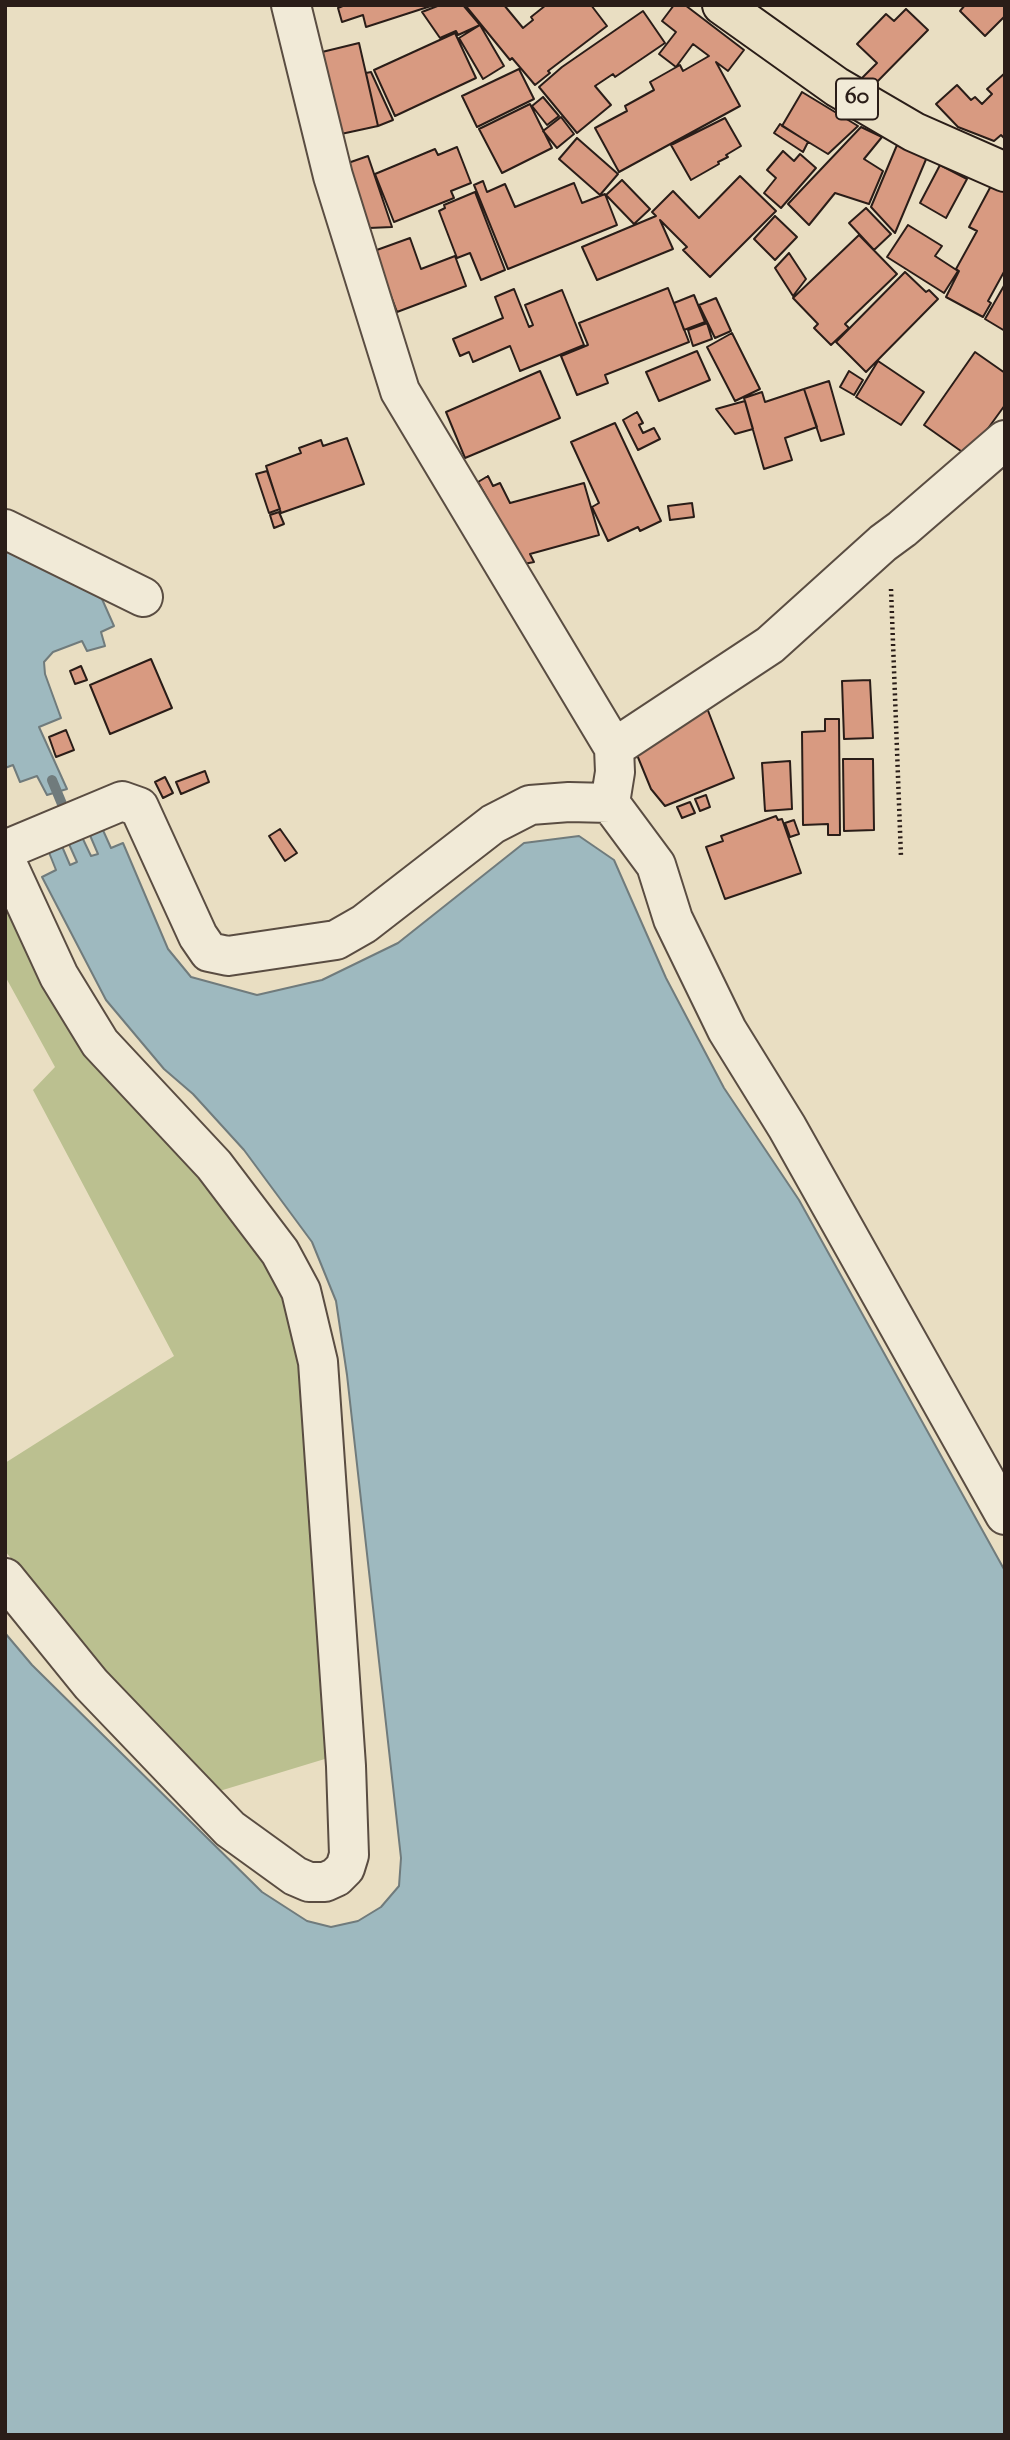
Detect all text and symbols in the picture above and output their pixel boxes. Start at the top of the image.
road number: 60 [836,78,878,119]

